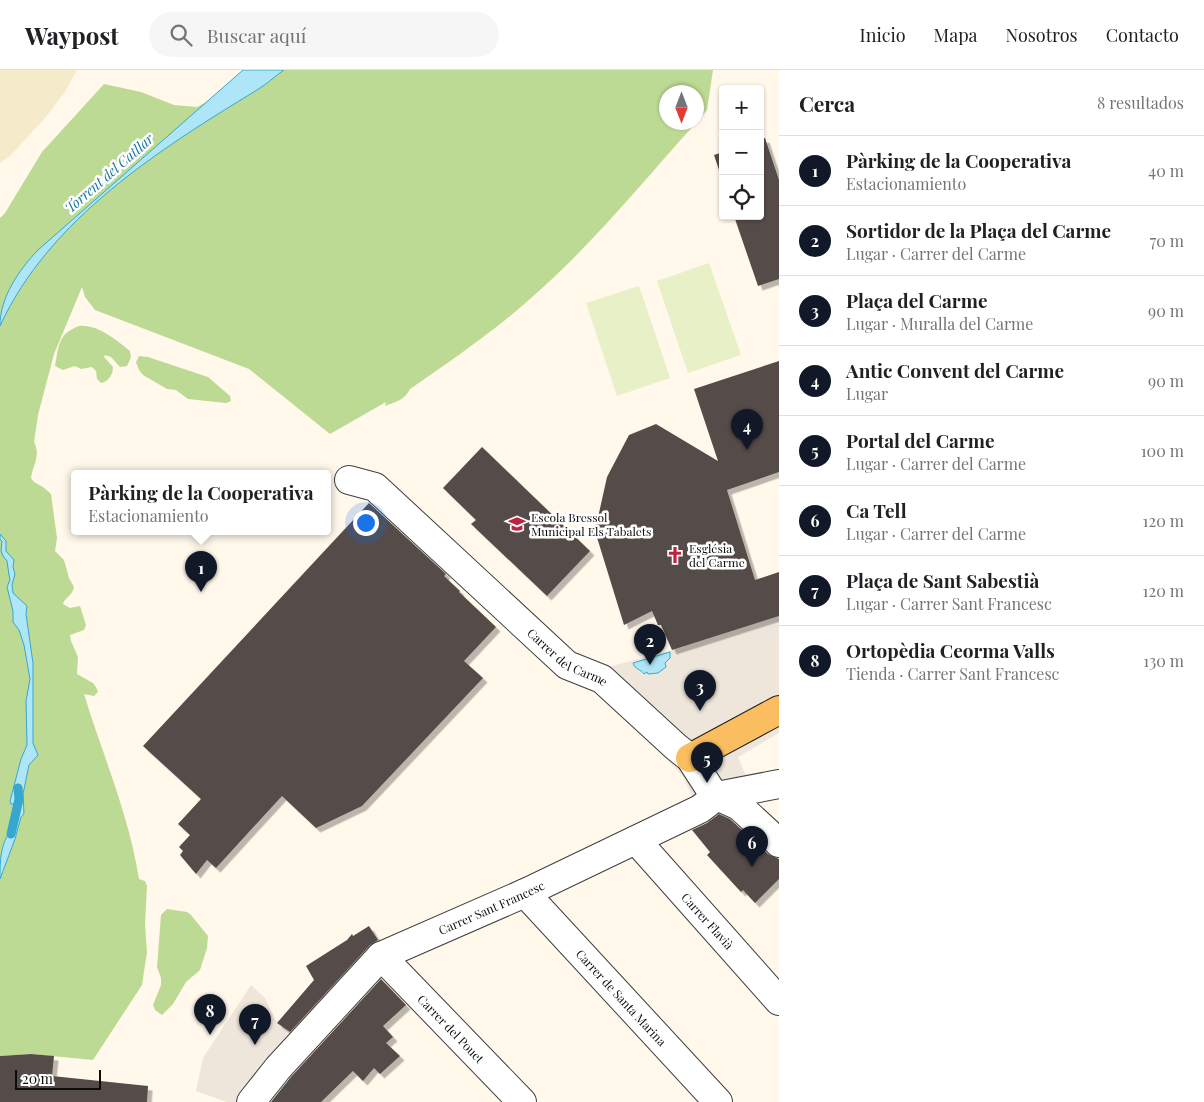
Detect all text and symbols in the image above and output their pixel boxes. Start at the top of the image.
search box [149,12,499,57]
text: Waypost [25,19,119,51]
icon: search [167,21,195,49]
text: Buscar aquí [207,22,306,48]
text: Inicio [860,23,906,47]
text: Mapa [934,23,978,47]
text: Nosotros [1006,23,1078,47]
text: Contacto [1106,23,1179,47]
north arrow [659,85,704,130]
map controls [719,85,764,220]
button: + [719,85,764,130]
text: Cerca [799,89,855,117]
text: 8 resultados [1097,92,1184,113]
water label: Torrent del Catllar [61,129,158,217]
button: − [719,130,764,175]
text: Pàrking de la Cooperativa [846,147,1071,173]
text: 1 [812,160,818,181]
text: 40 m [1148,160,1184,181]
text: Estacionamiento [846,173,966,194]
button: locate [719,175,764,220]
text: Sortidor de la Plaça del Carme [846,217,1111,243]
text: 2 [811,230,819,251]
text: 70 m [1150,230,1184,251]
text: Lugar · Carrer del Carme [846,243,1026,264]
text: Plaça del Carme [846,287,988,313]
text: 3 [811,300,819,321]
text: 90 m [1148,300,1184,321]
text: Lugar · Muralla del Carme [846,313,1033,334]
text: Antic Convent del Carme [846,357,1064,383]
text: 4 [811,370,819,391]
text: 90 m [1148,370,1184,391]
text: Lugar [846,383,888,404]
pin: 4 [731,409,763,450]
text: Portal del Carme [846,427,995,453]
text: 5 [811,440,819,461]
text: 100 m [1141,440,1184,461]
text: Lugar · Carrer del Carme [846,453,1026,474]
popup [71,470,331,535]
text: Pàrking de la Cooperativa [88,479,314,505]
text: Ca Tell [846,497,907,523]
text: Estacionamiento [88,505,209,526]
place label: Escola Bressol Municipal Els Tabalets [531,509,651,539]
your location [353,510,379,536]
text: 6 [811,510,819,531]
text: 120 m [1143,510,1184,531]
school or university icon: Escola Bressol Municipal Els Tabalets [507,514,527,534]
text: Lugar · Carrer del Carme [846,523,1026,544]
place label: Església del Carme [689,540,745,570]
church icon: Església del Carme [665,545,685,565]
pin: 1 [185,551,217,592]
text: Plaça de Sant Sabestià [846,567,1039,593]
text: 7 [811,580,819,601]
text: 120 m [1143,580,1184,601]
text: Lugar · Carrer Sant Francesc [846,593,1052,614]
street label: Carrer del Carme [524,624,612,689]
pin: 2 [634,624,666,665]
text: Ortopèdia Ceorma Valls [846,637,1055,663]
text: 8 [811,650,819,671]
text: 130 m [1143,650,1184,671]
text: Tienda · Carrer Sant Francesc [846,663,1059,684]
pin: 3 [684,670,716,711]
pin: 5 [691,742,723,783]
pin: 6 [736,826,768,867]
street label: Carrer Sant Francesc [436,877,547,938]
street label: Carrer Flavià [678,889,737,952]
street label: Carrer de Santa Marina [573,946,670,1049]
street label: Carrer del Pouet [414,991,488,1067]
pin: 8 [194,994,226,1035]
pin: 7 [239,1004,271,1045]
scale bar [15,1067,101,1090]
text: 20 m [22,1069,53,1088]

